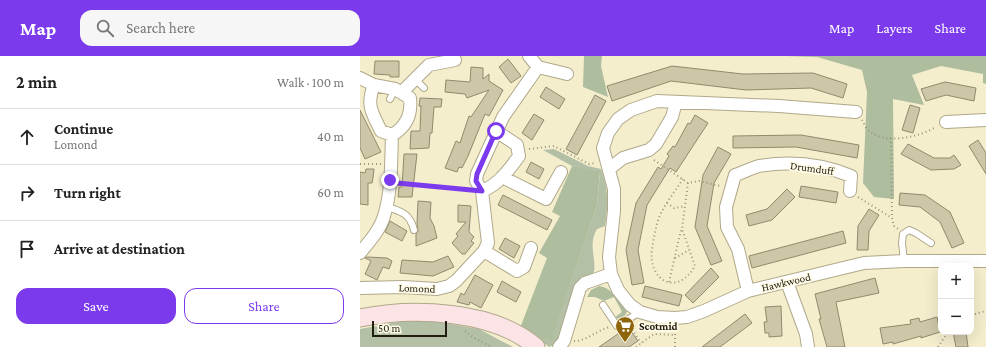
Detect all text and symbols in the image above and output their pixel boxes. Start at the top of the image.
search box [80,10,360,46]
icon: search [94,17,116,39]
text: Map [20,18,56,39]
text: Search here [126,20,195,36]
text: Map [829,20,854,36]
text: Layers [876,20,913,36]
text: Share [935,20,966,36]
text: 2 min [16,73,57,92]
text: Walk · 100 m [277,75,344,90]
text: Continue [54,121,113,137]
route start [487,122,505,140]
icon: ahead [16,126,38,148]
text: 40 m [317,129,344,144]
text: Lomond [54,137,98,152]
street label: Drumduff [789,159,835,177]
route end [381,171,399,189]
icon: right [16,182,38,204]
text: Turn right [54,185,121,201]
text: 60 m [317,185,344,200]
icon: arrive [16,238,38,260]
text: Arrive at destination [54,241,185,257]
map controls [938,263,974,335]
button: + [938,263,974,299]
street label: Hawkwood [760,270,812,293]
street label: Lomond [398,281,436,295]
button: Save [16,288,176,324]
button: Share [184,288,344,324]
button: − [938,299,974,335]
supermarket icon: Scotmid [614,315,636,343]
scale bar [372,319,447,338]
place label: Scotmid [639,320,678,332]
text: 50 m [378,322,400,334]

